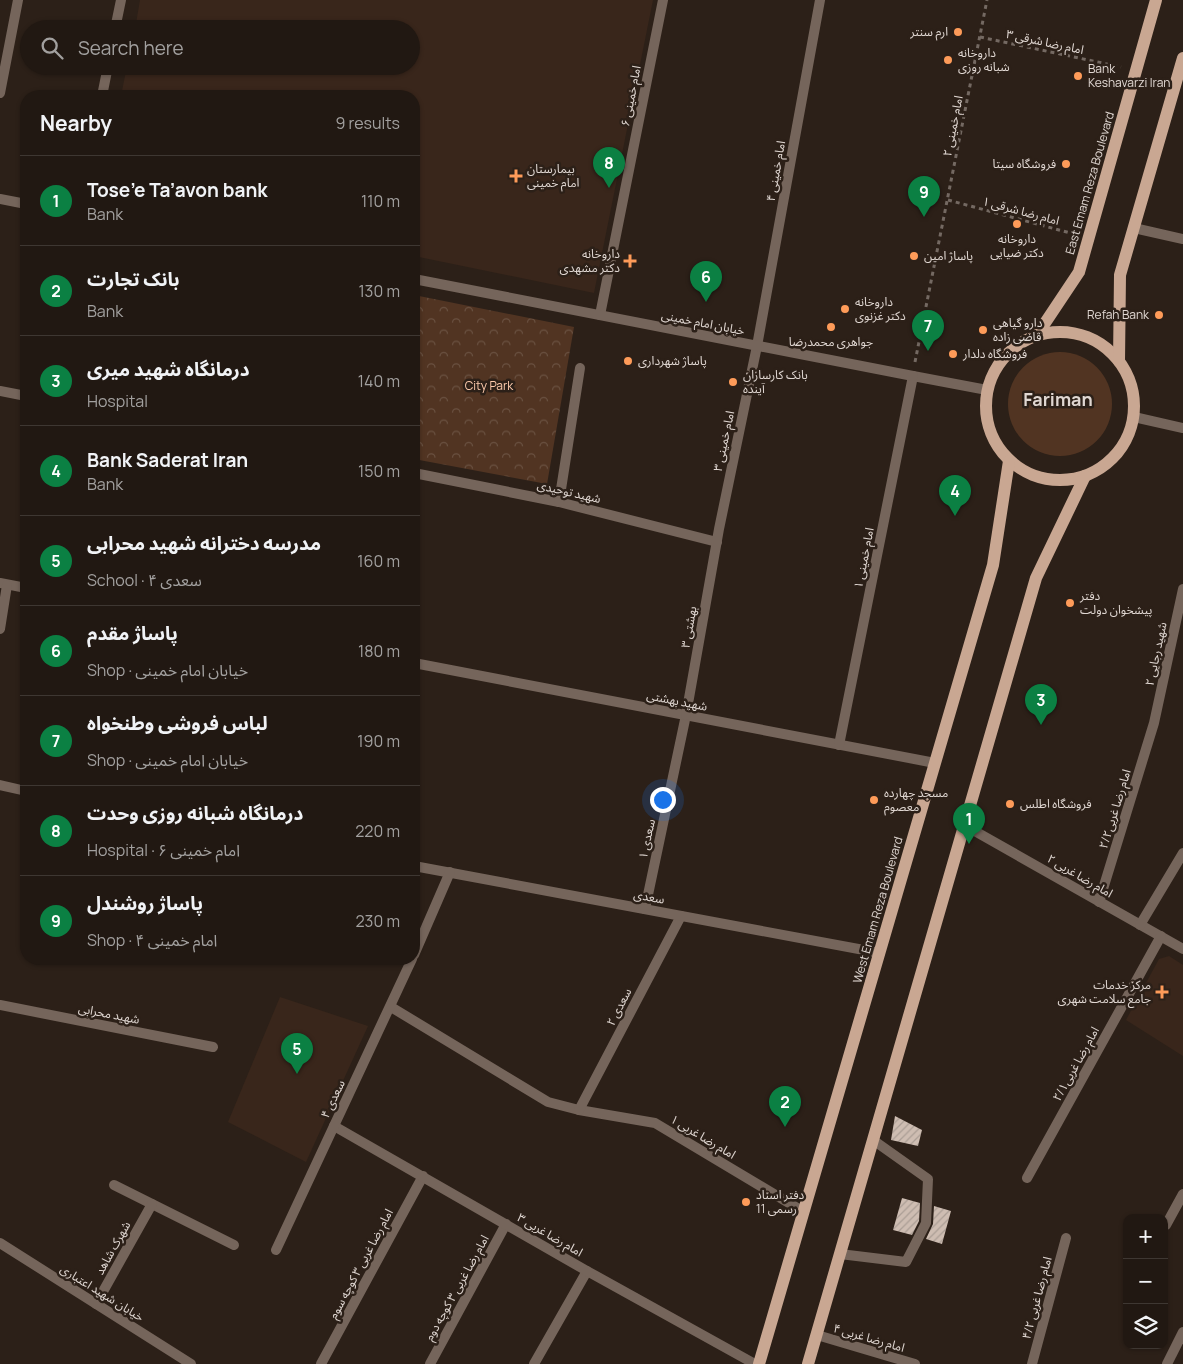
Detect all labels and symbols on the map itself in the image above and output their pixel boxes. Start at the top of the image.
place label: ارم سنتر [909,23,948,41]
street label: امام رضا شرقی ۳ [1005,25,1086,59]
marker: ارم سنتر [952,26,964,38]
place label: داروخانه شبانه روزی [958,44,1010,75]
marker: داروخانه شبانه روزی [942,54,954,66]
place label: Bank Keshavarzi Iran [1088,60,1170,91]
street label: امام خمینی ۶ [616,64,646,128]
marker: Bank Keshavarzi Iran [1072,70,1084,82]
street label: امام خمینی ۲ [938,94,968,158]
street label: East Emam Reza Boulevard [1061,109,1118,256]
street label: امام خمینی ۴ [762,139,790,203]
pin: 8 [593,147,625,188]
place label: فروشگاه سیتا [992,155,1056,172]
marker: فروشگاه سیتا [1060,158,1072,170]
place label: بیمارستان امام خمینی [527,160,579,192]
marker: بیمارستان امام خمینی [509,169,523,183]
pin: 9 [908,176,940,217]
street label: امام رضا شرقی ۱ [981,192,1062,230]
marker: داروخانه دکتر ضیایی [1011,218,1023,230]
place label: داروخانه دکتر ضیایی [990,230,1044,261]
place label: داروخانه دکتر مشهدی [560,245,620,276]
place label: پاساژ امین [924,247,973,264]
marker: پاساژ امین [908,250,920,262]
marker: داروخانه دکتر مشهدی [624,255,636,267]
pin: 6 [690,261,722,302]
place label: داروخانه دکتر غزنوی [855,293,906,324]
marker: داروخانه دکتر غزنوی [839,303,851,315]
street label: خیابان امام خمینی [660,306,746,340]
place label: Refah Bank [1087,306,1150,323]
marker: Refah Bank [1153,309,1165,321]
pin: 7 [912,310,944,351]
place label: دارو گیاهی قاضی زاده [993,314,1043,345]
marker: جواهری محمدرضا [825,321,837,333]
marker: دارو گیاهی قاضی زاده [977,324,989,336]
place label: جواهری محمدرضا [789,333,873,350]
place label: فروشگاه دلدار [962,345,1027,362]
marker: فروشگاه دلدار [947,348,959,360]
place label: پاساژ شهرداری [638,352,707,369]
marker: پاساژ شهرداری [622,355,634,367]
place label: بانک کارسازان آینده [743,366,808,397]
marker: بانک کارسازان آینده [727,376,739,388]
park label: City Park [465,377,514,394]
district label: Fariman [1023,387,1093,411]
street label: امام خمینی ۳ [709,409,739,473]
pin: 4 [939,475,971,516]
street label: شهید توحیدی [536,476,603,507]
street label: امام خمینی ۱ [849,526,879,590]
place label: دفتر پیشخوان دولت [1079,587,1152,618]
marker: دفتر پیشخوان دولت [1064,597,1076,609]
street label: بهشتی ۳ [676,605,701,649]
street label: شهید رجایی ۲ [1140,620,1171,687]
pin: 3 [1025,684,1057,725]
street label: شهید بهشتی [645,686,709,715]
street label: امام رضا غربی۲/۲ [1094,767,1136,851]
place label: مسجد چهارده معصوم [884,784,948,816]
your location [650,787,676,813]
marker: مسجد چهارده معصوم [868,794,880,806]
place label: فروشگاه اطلس [1020,795,1092,812]
marker: فروشگاه اطلس [1004,798,1016,810]
pin: 1 [953,803,985,844]
street label: سعدی ۱ [634,817,659,860]
street label: West Emam Reza Boulevard [848,835,907,985]
street label: امام رضا غربی ۲ [1044,850,1116,902]
street label: سعدی [632,885,666,908]
place label: مرکز خدمات جامع سلامت شهری [1058,976,1151,1008]
street label: سعدی ۲ [602,985,635,1029]
marker: مرکز خدمات جامع سلامت شهری [1155,985,1169,999]
street label: شهید محرابی [77,999,141,1028]
street label: امام رضا غربی۲/۱ [1048,1023,1104,1104]
pin: 5 [281,1033,313,1074]
street label: سعدی ۴ [316,1077,349,1121]
pin: 2 [769,1086,801,1127]
street label: امام رضا غربی ۱ [667,1110,739,1164]
place label: دفتر اسناد رسمی 11 [756,1186,805,1217]
marker: دفتر اسناد رسمی 11 [740,1196,752,1208]
street label: امام رضا غربی ۳ کوچه سوم [324,1206,398,1322]
street label: امام رضا غربی ۳ [514,1209,586,1261]
street label: شهرک شاهد [91,1218,134,1278]
street label: امام رضا غربی ۳ کوچه دوم [420,1232,494,1344]
street label: امام رضا غربی ۴/۲ [1017,1255,1057,1341]
street label: خیابان شهید اعتباری [57,1260,147,1325]
street label: امام رضا غربی ۴ [831,1319,907,1357]

